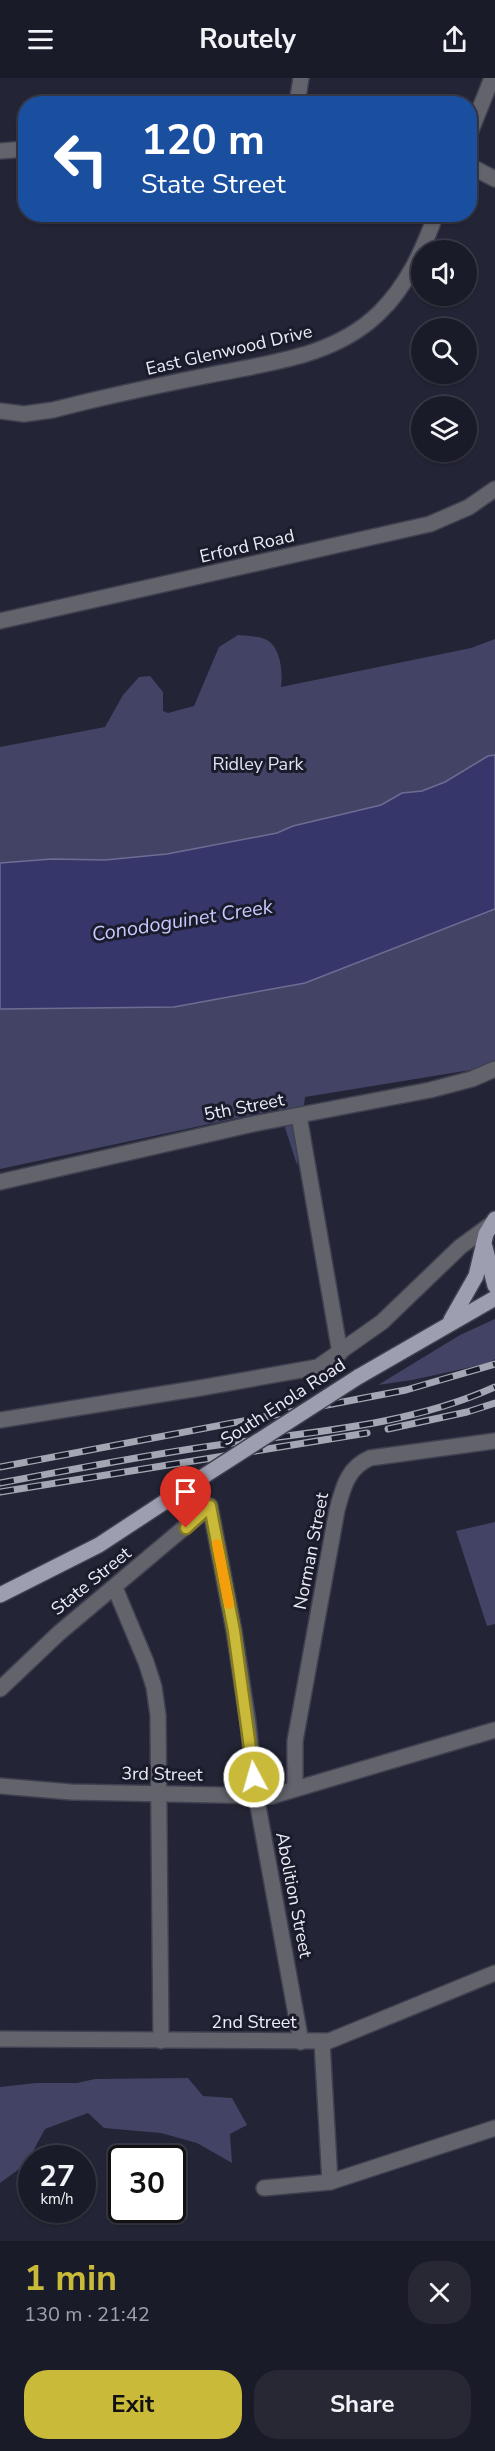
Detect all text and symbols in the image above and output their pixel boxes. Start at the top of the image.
text: Routely [199,21,296,58]
icon: menu [24,23,57,56]
icon: share [438,23,471,56]
text: 120 m [141,112,265,169]
icon: left [42,120,120,198]
text: State Street [141,166,286,203]
map controls [411,240,477,462]
button: sound [411,240,477,306]
button: search [411,318,477,384]
street label: East Glenwood Drive [143,319,315,381]
button: layers [411,396,477,462]
street label: Erford Road [197,523,297,569]
park label: Ridley Park [212,752,305,776]
water label: Conodoguinet Creek [90,893,275,948]
street label: 5th Street [202,1087,287,1127]
street label: South Enola Road [216,1353,350,1451]
pin [160,1466,211,1528]
icon: arrive [169,1475,202,1508]
street label: Norman Street [288,1490,334,1612]
street label: State Street [46,1541,137,1621]
position arrow [222,1745,286,1809]
street label: 3rd Street [121,1761,204,1787]
street label: Abolition Street [270,1830,318,1961]
street label: 2nd Street [211,2010,297,2034]
speed limit sign: 30 [108,2145,186,2223]
text: 27 [39,2156,75,2197]
text: km/h [40,2189,74,2209]
text: 1 min [24,2254,117,2303]
button: close [408,2261,471,2324]
text: 130 m · 21:42 [24,2301,150,2328]
button: Exit [24,2370,242,2439]
button: Share [254,2370,471,2439]

